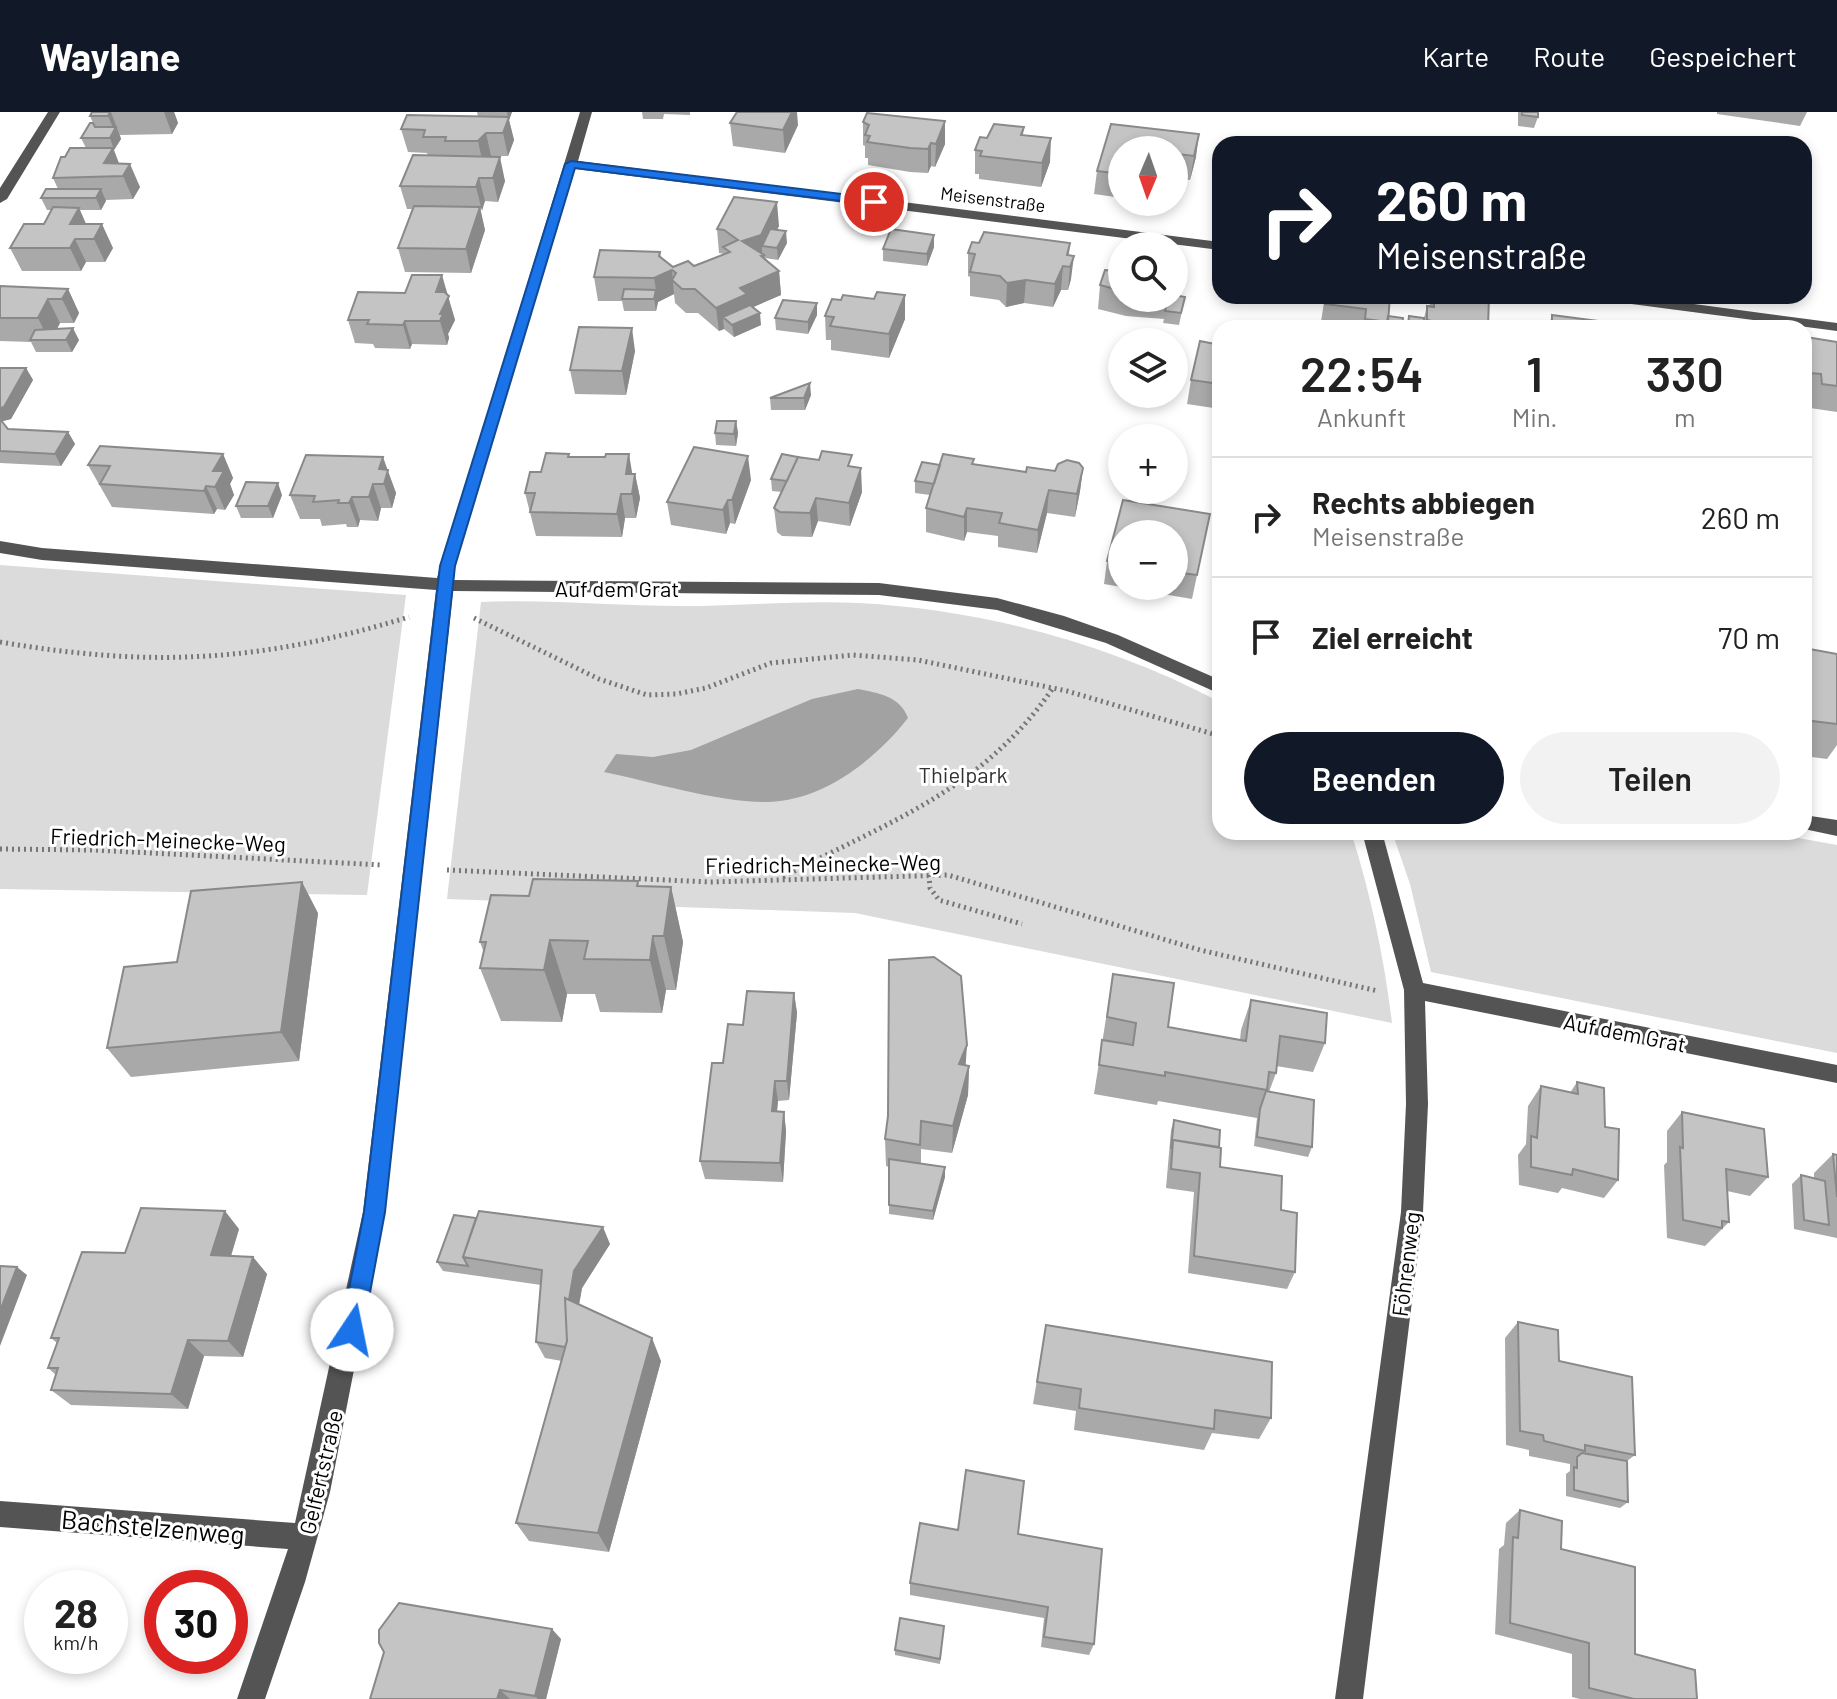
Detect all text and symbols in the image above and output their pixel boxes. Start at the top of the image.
text: Waylane [40,33,181,79]
text: Karte [1423,39,1489,73]
text: Route [1533,39,1605,73]
text: Gespeichert [1649,39,1797,73]
north arrow [1108,136,1188,216]
map controls [1108,136,1188,600]
text: 260 m [1376,165,1527,232]
pin [840,168,908,236]
icon: right [1244,168,1348,272]
icon: arrive [852,180,896,224]
street label: Meisenstraße [939,182,1047,216]
button: search [1108,232,1188,312]
text: Meisenstraße [1376,233,1587,276]
button: layers [1108,328,1188,408]
text: 22:54 [1300,344,1424,402]
text: 1 [1526,344,1543,402]
text: 330 [1646,344,1724,402]
text: Ankunft [1317,401,1407,432]
text: Min. [1512,401,1558,432]
text: m [1674,401,1696,432]
button: + [1108,424,1188,504]
text: Rechts abbiegen [1312,484,1535,520]
icon: right [1244,495,1288,539]
text: 260 m [1701,499,1780,535]
button: − [1108,520,1188,600]
text: Meisenstraße [1312,520,1464,551]
street label: Auf dem Grat [555,575,679,601]
icon: arrive [1244,615,1288,659]
text: Ziel erreicht [1312,619,1473,655]
text: 70 m [1718,619,1780,655]
button: Beenden [1244,732,1504,824]
button: Teilen [1520,732,1780,824]
park label: Thielpark [918,761,1008,787]
street label: Friedrich-Meinecke-Weg [50,822,286,856]
street label: Friedrich-Meinecke-Weg [705,848,941,878]
street label: Auf dem Grat [1561,1007,1689,1057]
street label: Föhrenweg [1386,1210,1424,1318]
position arrow [310,1288,394,1372]
street label: Gelfertstraße [293,1407,347,1537]
street label: Bachstelzenweg [60,1503,246,1549]
speed limit sign: 30 [144,1570,248,1674]
text: 28 [54,1588,98,1636]
text: km/h [53,1630,99,1654]

